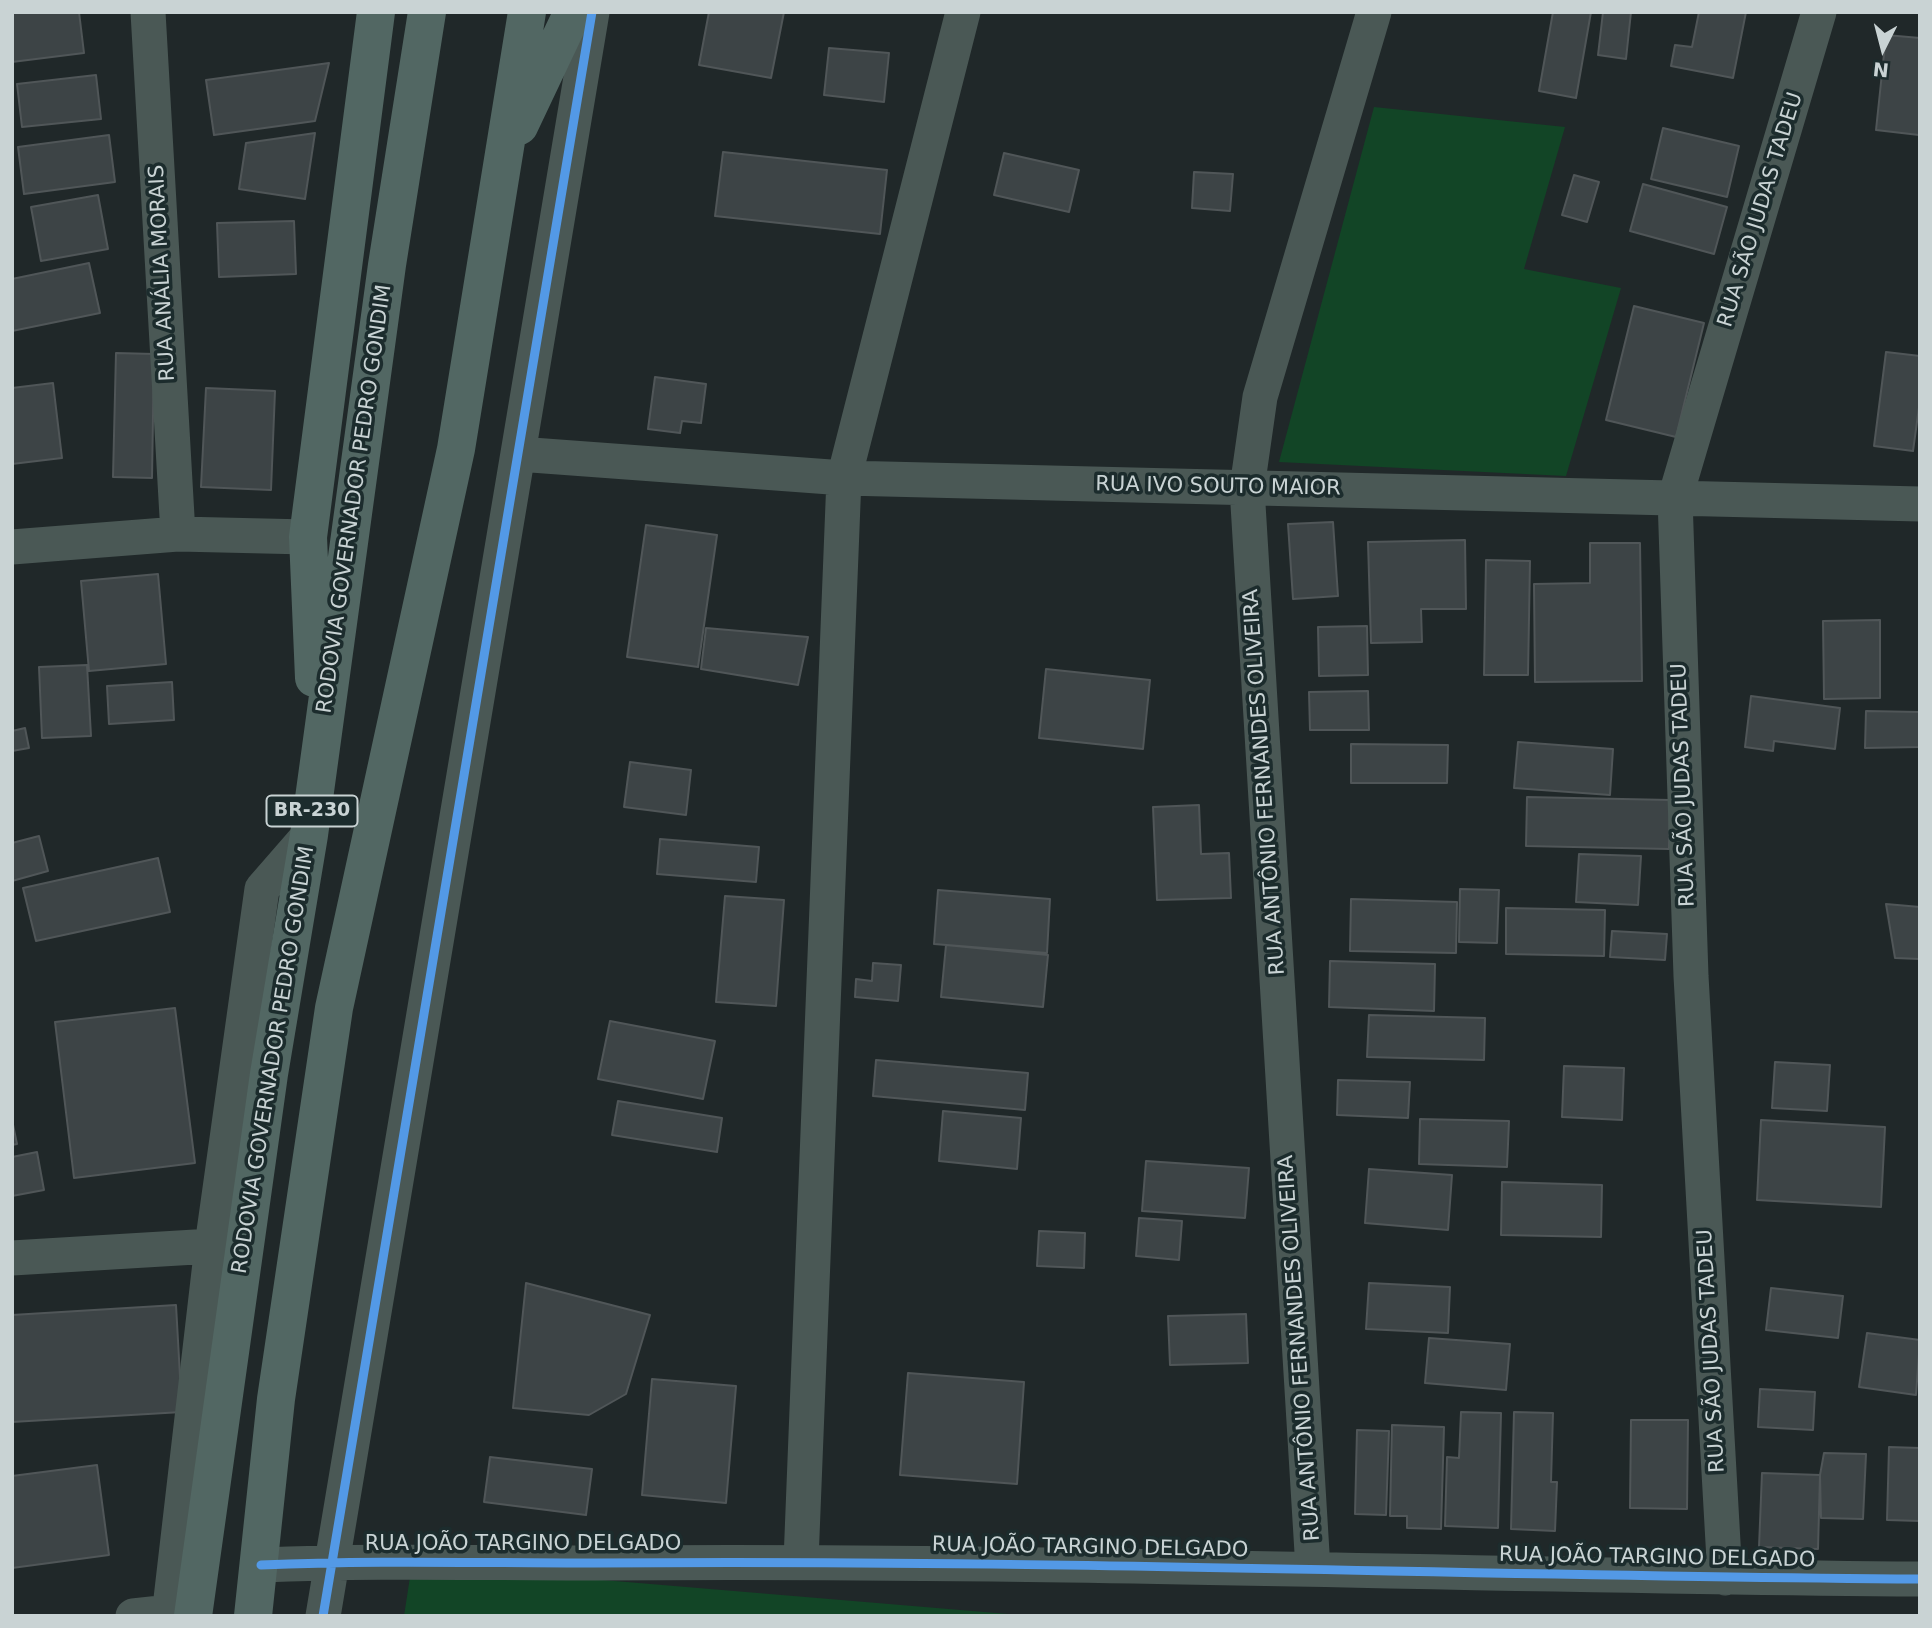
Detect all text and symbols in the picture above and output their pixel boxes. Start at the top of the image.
north arrow [1848,14,1918,84]
text: N [1872,58,1890,82]
street label: RUA SÃO JUDAS TADEU [1713,90,1809,330]
street label: RUA ANÁLIA MORAIS [145,164,181,382]
street label: RODOVIA GOVERNADOR PEDRO GONDIM [312,283,398,715]
street label: RUA IVO SOUTO MAIOR [1095,472,1341,502]
street label: RUA ANTÔNIO FERNANDES OLIVEIRA [1239,588,1291,976]
street label: RUA SÃO JUDAS TADEU [1667,663,1701,907]
road number: BR-230 [266,796,358,826]
street label: RODOVIA GOVERNADOR PEDRO GONDIM [228,844,320,1276]
street label: RUA ANTÔNIO FERNANDES OLIVEIRA [1274,1154,1326,1542]
street label: RUA SÃO JUDAS TADEU [1693,1228,1731,1474]
street label: RUA JOÃO TARGINO DELGADO [365,1532,681,1558]
street label: RUA JOÃO TARGINO DELGADO [932,1533,1248,1563]
street label: RUA JOÃO TARGINO DELGADO [1499,1543,1815,1573]

